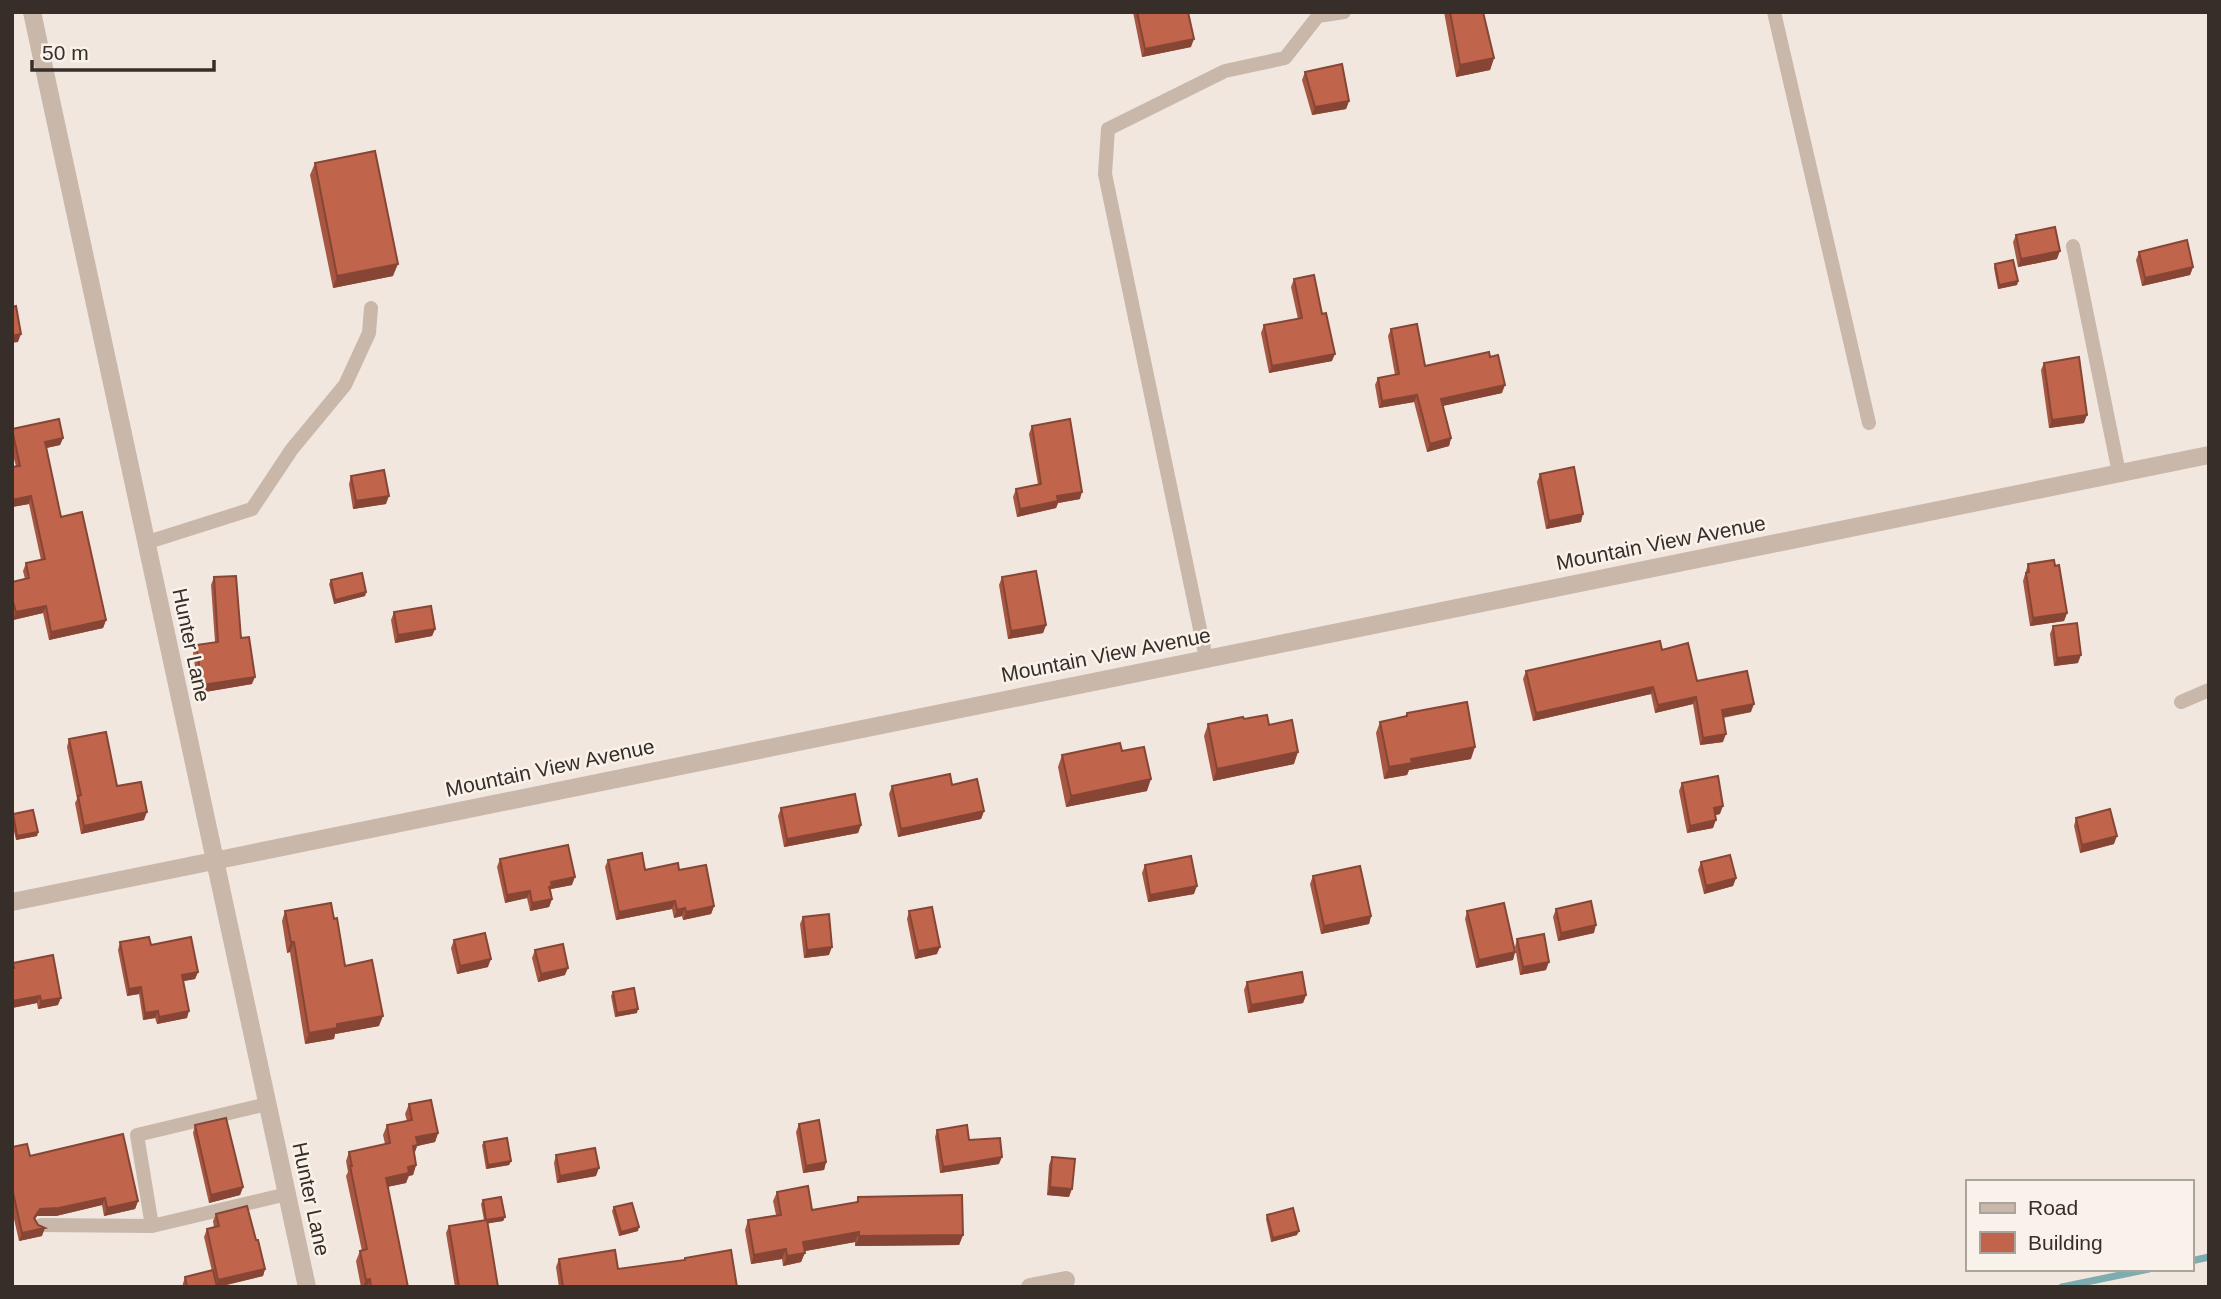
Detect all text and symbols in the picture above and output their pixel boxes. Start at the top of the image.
scale bar [32,28,214,72]
text: 50 m [42,41,89,64]
street label: Mountain View Avenue [1554,511,1768,574]
street label: Hunter Lane [168,586,215,704]
street label: Mountain View Avenue [999,623,1213,686]
street label: Mountain View Avenue [443,734,656,801]
street label: Hunter Lane [288,1140,335,1258]
legend [1966,1180,2193,1271]
text: Road [2028,1196,2078,1219]
text: Building [2028,1231,2103,1254]

